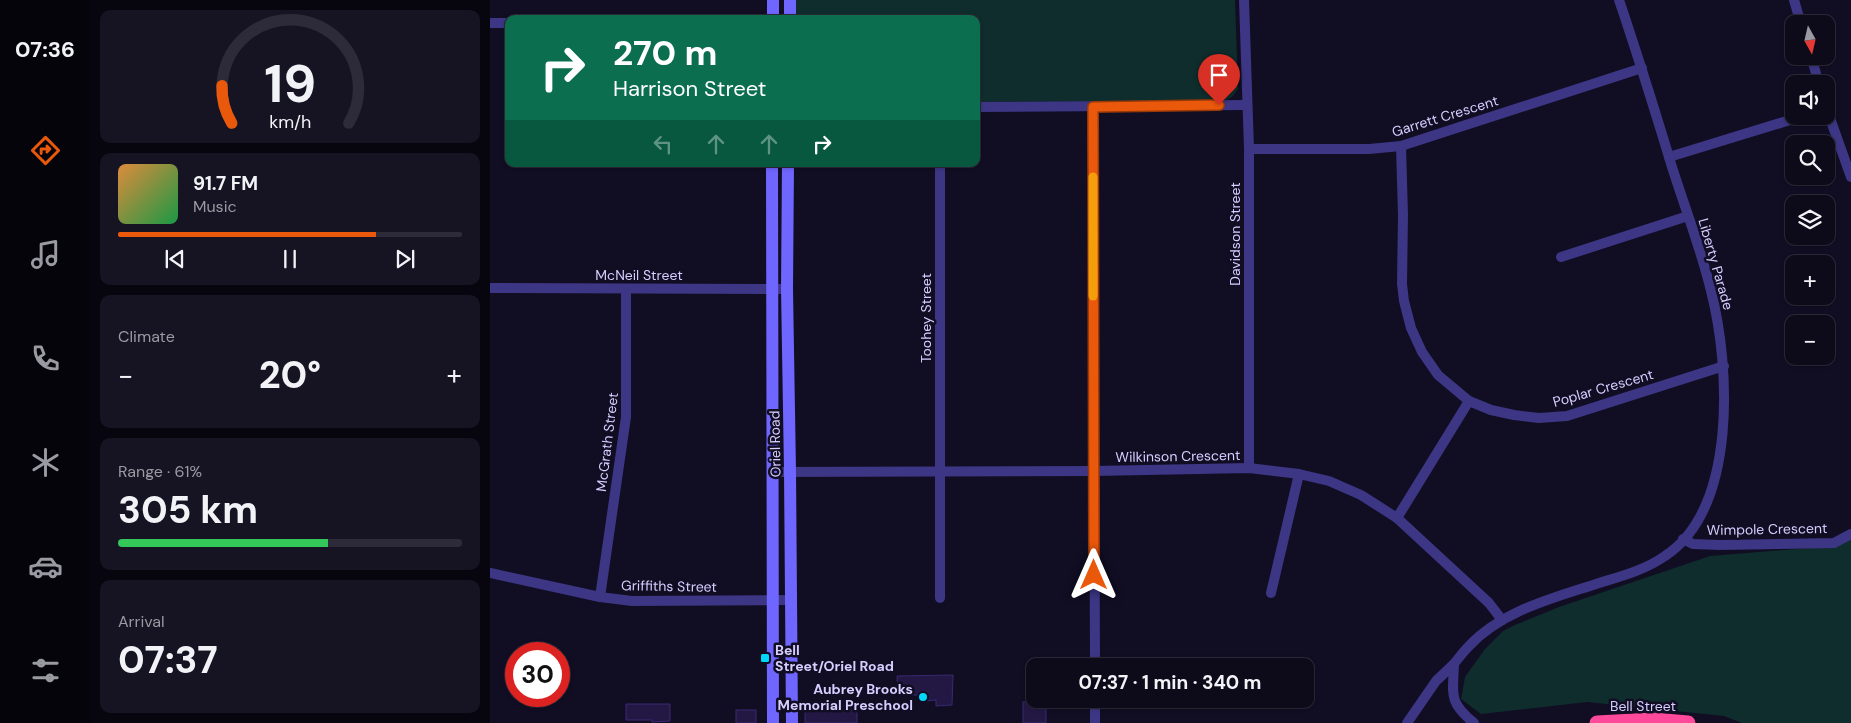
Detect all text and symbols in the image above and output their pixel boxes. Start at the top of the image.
north arrow [1785,15,1835,65]
map controls [1785,15,1835,365]
text: 270 m [613,30,717,76]
text: 07:36 [15,35,75,64]
icon: right [530,35,595,100]
text: 19 [264,50,316,118]
pin [1198,54,1240,105]
icon: arrive [1205,61,1233,89]
text: Harrison Street [613,74,766,103]
button: sound [1785,75,1835,125]
street label: Garrett Crescent [1390,91,1500,141]
text: km/h [269,110,311,134]
icon: left [649,130,677,158]
icon: ahead [702,130,730,158]
icon: ahead [755,130,783,158]
icon: right [808,130,836,158]
icon: directions [28,133,63,168]
button: search [1785,135,1835,185]
text: 91.7 FM [193,171,258,196]
street label: Davidson Street [1226,182,1244,286]
button: layers [1785,195,1835,245]
text: Music [193,196,237,217]
street label: Liberty Parade [1694,216,1738,312]
icon: music [28,237,63,272]
icon: previous [161,245,189,273]
icon: pause [276,245,304,273]
icon: next [391,245,419,273]
button: + [1785,255,1835,305]
street label: McNeil Street [595,266,683,284]
street label: Toohey Street [917,273,935,363]
button: − [1785,315,1835,365]
text: Climate [118,326,175,347]
icon: phone [28,341,63,376]
text: 20° [259,350,321,400]
text: − [118,357,133,394]
text: + [447,357,462,394]
street label: Poplar Crescent [1551,365,1655,411]
street label: McGrath Street [592,391,622,493]
street label: Oriel Road [765,410,785,478]
icon: climate [28,445,63,480]
street label: Wilkinson Crescent [1115,446,1241,466]
text: Range · 61% [118,461,202,482]
text: 305 km [118,485,258,535]
street label: Wimpole Crescent [1707,519,1827,539]
position arrow [1067,548,1119,600]
icon: car [28,549,63,584]
street label: Griffiths Street [621,576,717,596]
text: Arrival [118,611,165,632]
text: 07:37 [118,635,218,685]
place label: Bell Street/Oriel Road [775,641,894,675]
speed limit sign: 30 [505,642,570,707]
marker: Bell Street/Oriel Road [759,652,771,664]
icon: filters [28,653,63,688]
text: 07:37 · 1 min · 340 m [1079,670,1261,695]
place label: Aubrey Brooks Memorial Preschool [778,680,913,714]
marker: Aubrey Brooks Memorial Preschool [917,691,929,703]
street label: Bell Street [1610,697,1676,715]

